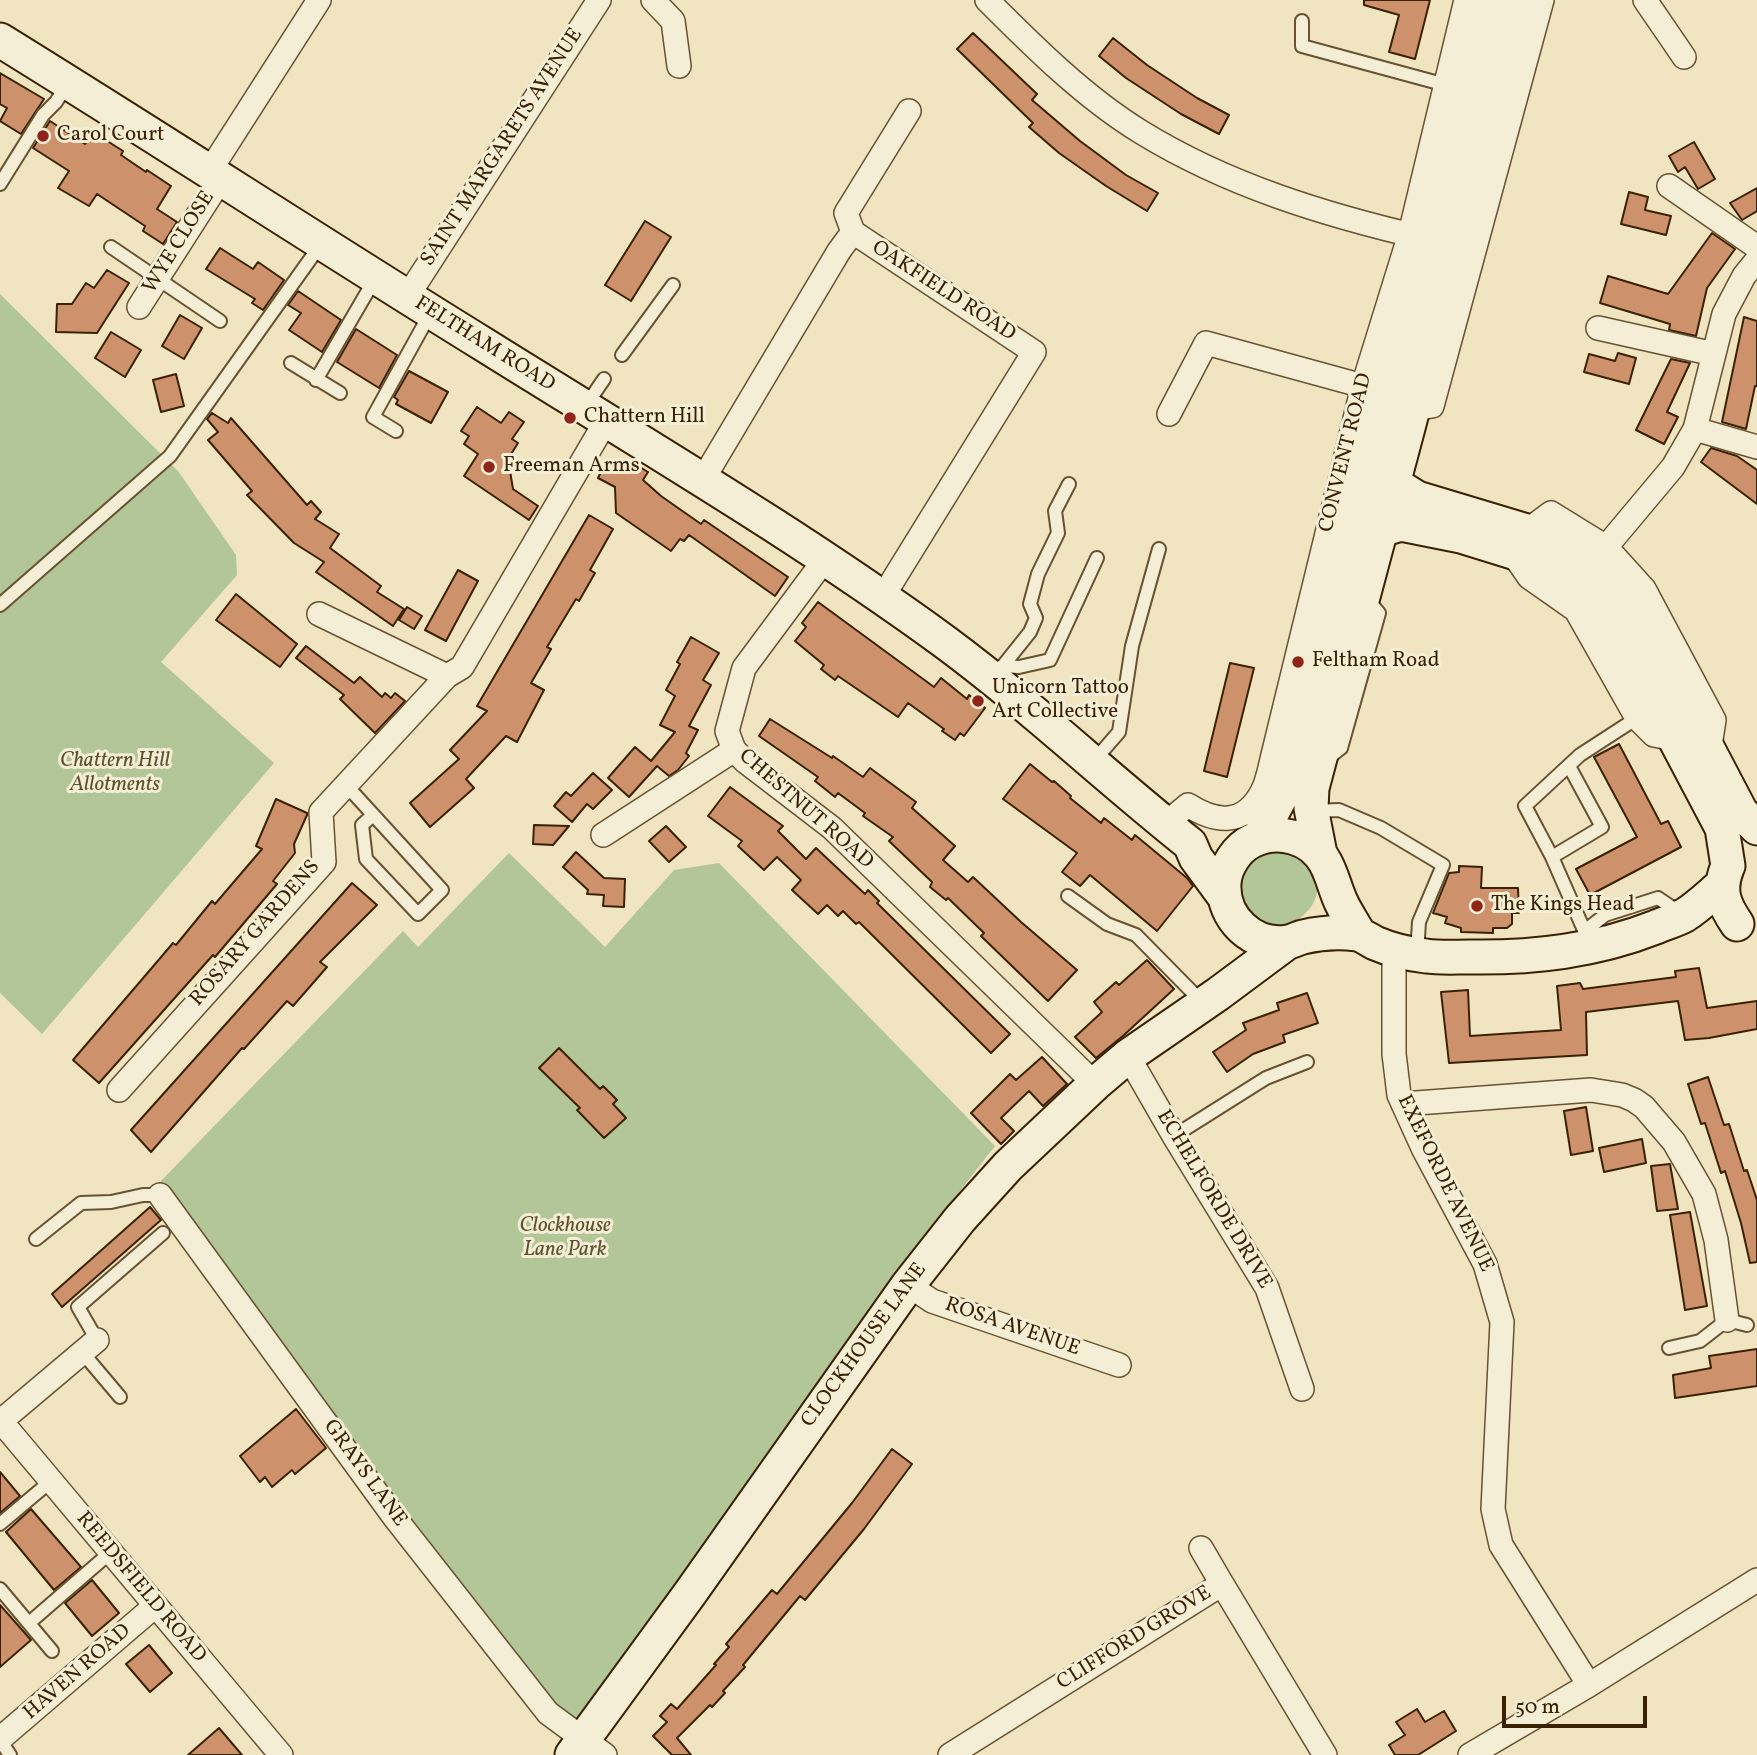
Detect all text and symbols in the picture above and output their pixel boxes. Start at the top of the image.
street label: SAINT MARGARETS AVENUE [416,24,590,272]
place label: Carol Court [57,123,164,149]
marker: Carol Court [35,128,51,144]
street label: WYE CLOSE [139,187,221,299]
street label: OAKFIELD ROAD [866,236,1020,348]
street label: FELTHAM ROAD [409,292,559,398]
street label: CONVENT ROAD [1315,371,1379,535]
place label: Chattern Hill [584,405,705,431]
marker: Chattern Hill [562,410,578,426]
place label: Freeman Arms [503,454,640,480]
marker: Freeman Arms [481,459,497,475]
place label: Feltham Road [1312,649,1440,675]
marker: Feltham Road [1290,654,1306,670]
place label: Unicorn Tattoo Art Collective [992,676,1129,726]
marker: Unicorn Tattoo Art Collective [970,693,986,709]
street label: CHESTNUT ROAD [732,745,878,875]
park label: Chattern Hill Allotments [60,749,170,799]
street label: ROSARY GARDENS [186,856,326,1012]
place label: The Kings Head [1491,893,1635,919]
marker: The Kings Head [1469,898,1485,914]
street label: EXEFORDE AVENUE [1390,1091,1498,1277]
street label: ECHELFORDE DRIVE [1150,1106,1276,1294]
park label: Clockhouse Lane Park [519,1214,611,1264]
street label: CLOCKHOUSE LANE [797,1259,933,1433]
street label: ROSA AVENUE [941,1293,1083,1363]
street label: GRAYS LANE [317,1416,411,1532]
street label: REEDSFIELD ROAD [70,1507,210,1669]
street label: CLIFFORD GROVE [1053,1581,1217,1697]
street label: HAVEN ROAD [19,1620,137,1726]
scale bar [1505,1682,1650,1726]
text: 50 m [1515,1693,1560,1722]

